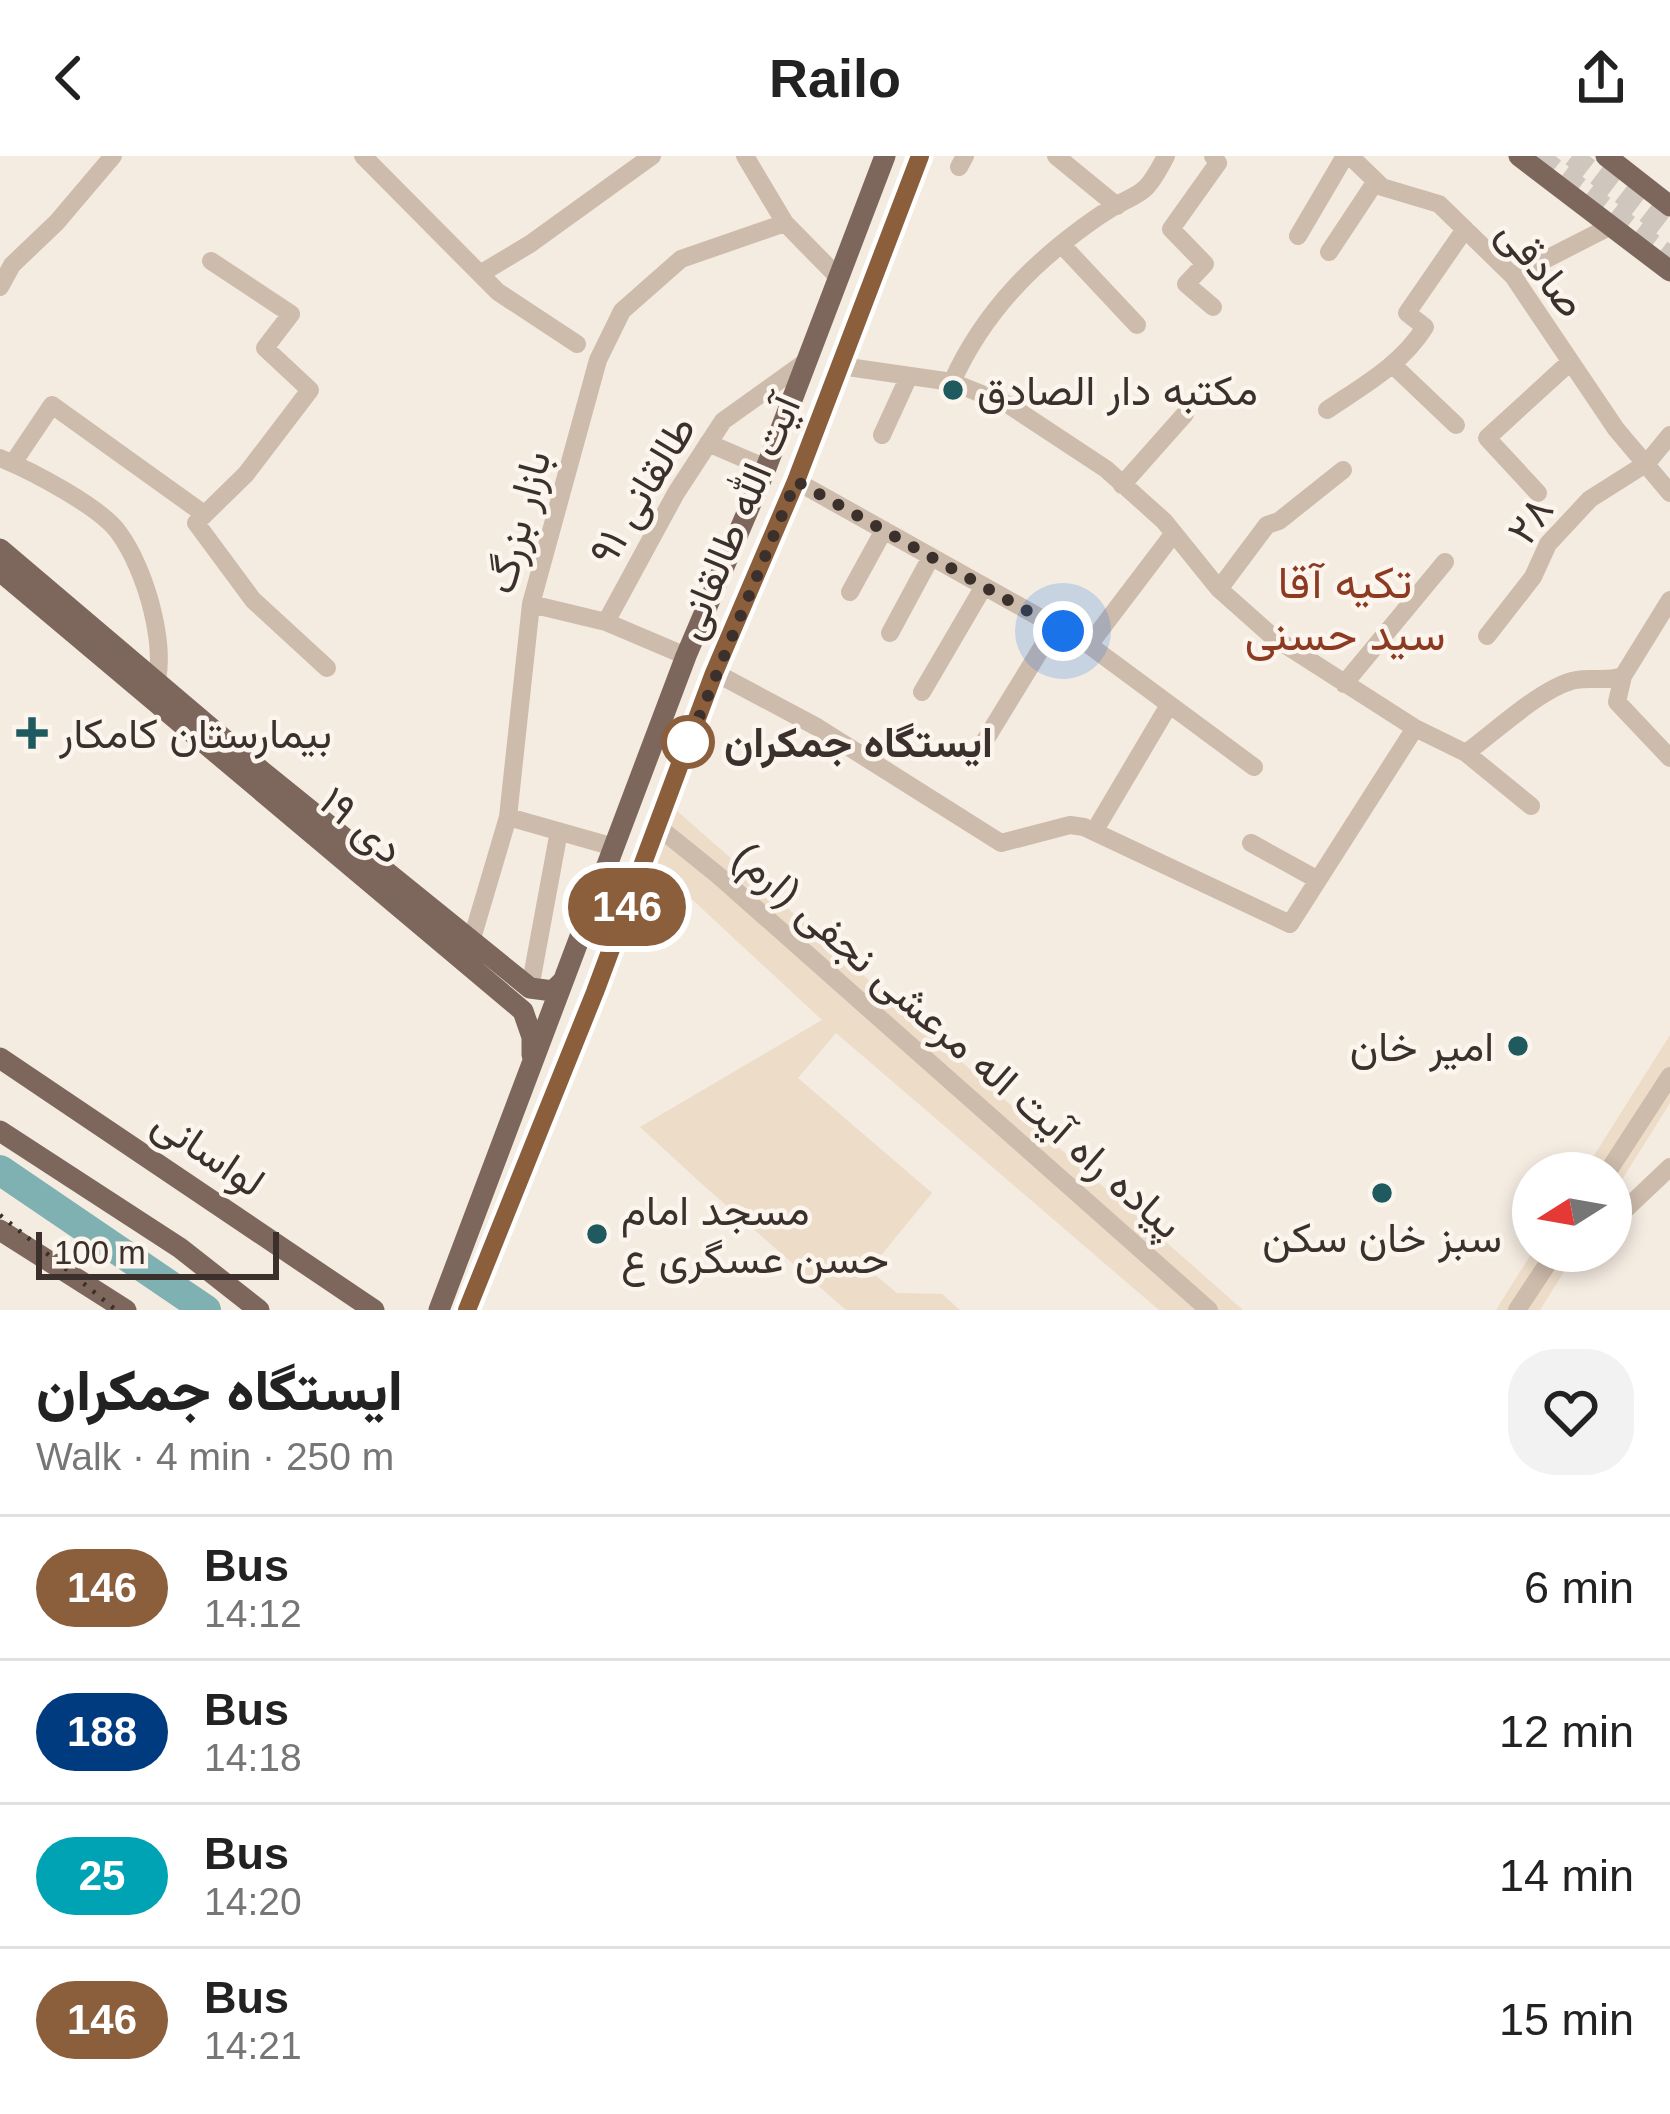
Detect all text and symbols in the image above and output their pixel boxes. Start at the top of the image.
icon: back [36,45,102,111]
icon: share [1568,45,1634,111]
text: Railo [769,48,901,108]
street label: صادقی [1487,209,1596,328]
place label: مکتبه دار الصادق [977,367,1258,417]
marker: مکتبه دار الصادق [940,377,966,403]
street label: آیت الله طالقانی [664,385,812,646]
street label: طالقانی ۹۱ [579,407,707,574]
street label: بازار بزرگ [476,445,562,599]
street label: ۲۸ [1497,487,1563,553]
district label: تکیه آقا سید حسنی [1245,557,1445,661]
your location [1033,601,1093,661]
place label: بیمارستان کامکار [58,710,332,760]
marker: بیمارستان کامکار [16,717,48,749]
marker: ایستگاه جمکران [663,717,713,767]
place label: ایستگاه جمکران [724,719,993,769]
street label: ۱۹ دی [310,777,413,875]
street label: پیاده راه آیت اله مرعشی نجفی (ارم) [721,832,1192,1252]
line badge: 146 [558,868,696,946]
text: 146 [592,883,662,930]
place label: امیر خان [1350,1023,1494,1073]
marker: امیر خان [1505,1033,1531,1059]
street label: لواسانی [143,1098,273,1208]
north arrow [1512,1152,1632,1272]
map controls [1512,1152,1632,1272]
marker: سبز خان سکن [1369,1180,1395,1206]
place label: مسجد امام حسن عسگری ع [621,1187,889,1287]
place label: سبز خان سکن [1262,1214,1502,1264]
marker: مسجد امام حسن عسگری ع [584,1221,610,1247]
scale bar [36,1226,279,1279]
text: 100 m [54,1234,146,1271]
button: heart [1508,1349,1634,1475]
text: ایستگاه جمکران [36,1358,403,1422]
text: Walk · 4 min · 250 m [36,1435,394,1478]
text: Bus [204,1540,289,1591]
text: 6 min [1524,1562,1634,1613]
text: 146 [67,1564,137,1611]
text: 14:12 [204,1592,302,1635]
text: Bus [204,1684,289,1735]
text: 12 min [1499,1706,1634,1757]
text: 188 [67,1708,137,1755]
text: 14:18 [204,1736,302,1779]
text: Bus [204,1828,289,1879]
text: 14 min [1499,1850,1634,1901]
text: 25 [79,1852,125,1899]
text: 14:20 [204,1880,302,1923]
text: Bus [204,1972,289,2023]
text: 15 min [1499,1994,1634,2045]
text: 146 [67,1996,137,2043]
text: 14:21 [204,2024,302,2067]

